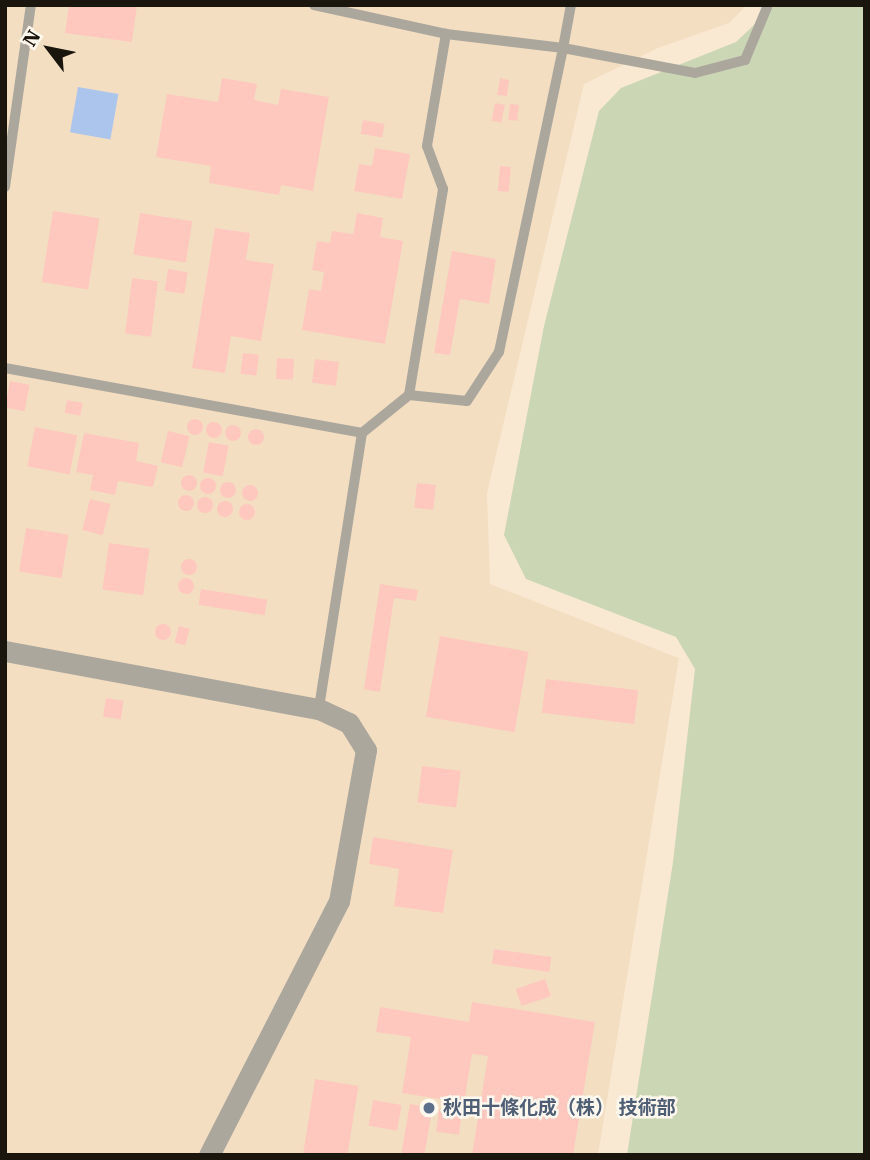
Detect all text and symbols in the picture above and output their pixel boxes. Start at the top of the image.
north arrow [14,14,84,84]
text: N [17,25,45,51]
place label: 秋田十條化成（株） 技術部 [443,1097,675,1119]
marker: 秋田十條化成（株） 技術部 [421,1100,437,1116]

